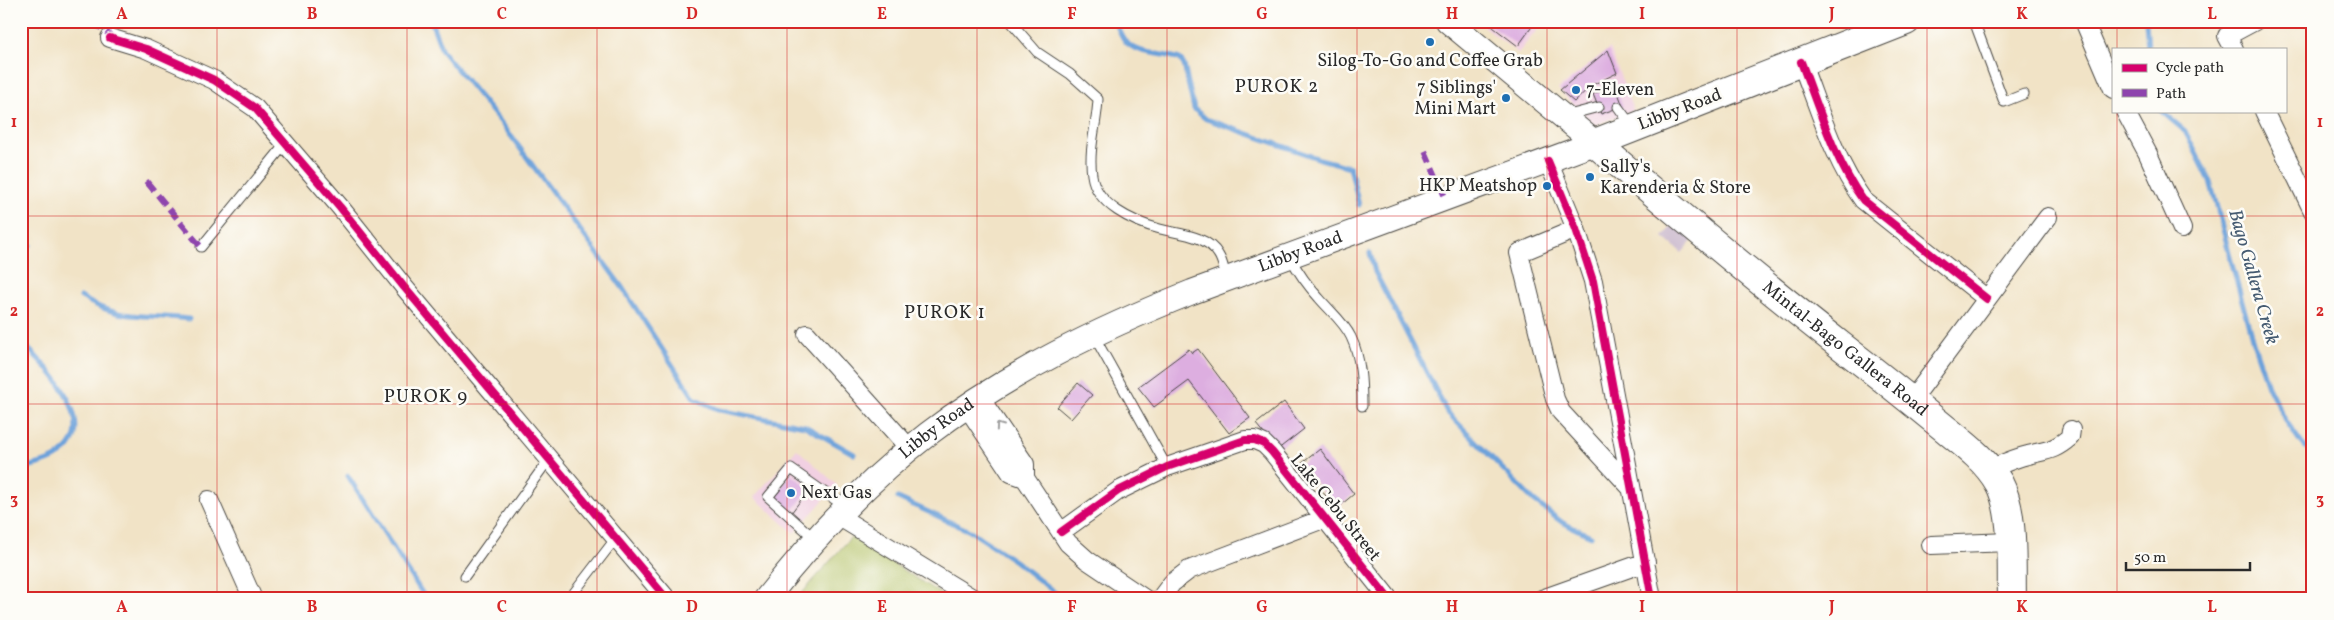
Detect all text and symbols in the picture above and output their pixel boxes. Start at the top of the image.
text: A [116,4,128,26]
text: B [307,4,318,26]
text: C [497,4,507,26]
text: D [686,4,698,26]
text: E [877,4,887,26]
text: F [1067,4,1077,26]
text: G [1256,4,1268,26]
text: H [1446,4,1458,26]
text: I [1639,4,1645,26]
text: J [1828,4,1835,26]
text: K [2016,4,2028,26]
text: L [2207,4,2217,26]
marker: Silog-To-Go and Coffee Grab [1424,36,1436,48]
legend [2112,48,2286,112]
place label: Silog-To-Go and Coffee Grab [1317,49,1543,74]
text: Cycle path [2156,58,2224,79]
district label: PUROK 2 [1235,74,1319,100]
place label: 7 Siblings' Mini Mart [1414,76,1496,122]
place label: 7-Eleven [1586,78,1654,103]
street label: Libby Road [1634,83,1726,137]
marker: 7-Eleven [1570,84,1582,96]
text: Path [2156,84,2186,105]
marker: 7 Siblings' Mini Mart [1500,92,1512,104]
text: 1 [11,112,17,134]
text: 1 [2317,112,2323,134]
place label: Sally's Karenderia & Store [1600,155,1751,201]
marker: Sally's Karenderia & Store [1584,171,1596,183]
place label: HKP Meatshop [1419,174,1537,199]
marker: HKP Meatshop [1541,180,1553,192]
water label: Bago Gallera Creek [2221,206,2285,348]
street label: Libby Road [1255,225,1346,279]
street label: Mintal-Bago Gallera Road [1757,275,1933,422]
district label: PUROK 1 [904,300,986,326]
text: 2 [10,301,18,323]
text: 2 [2316,301,2324,323]
district label: PUROK 9 [384,384,468,410]
street label: Libby Road [894,392,979,465]
one-way arrow [996,422,1005,432]
street label: Lake Cebu Street [1284,449,1386,567]
place label: Next Gas [801,481,872,506]
marker: Next Gas [785,487,797,499]
text: 3 [10,489,18,511]
text: 3 [2316,489,2324,511]
scale bar [2126,540,2250,572]
text: 50 m [2134,548,2166,569]
text: A [116,597,128,619]
text: B [307,597,318,619]
text: C [497,597,507,619]
text: D [686,597,698,619]
text: E [877,597,887,619]
text: F [1067,597,1077,619]
text: G [1256,597,1268,619]
text: H [1446,597,1458,619]
text: I [1639,597,1645,619]
text: J [1828,597,1835,619]
text: K [2016,597,2028,619]
text: L [2207,597,2217,619]

